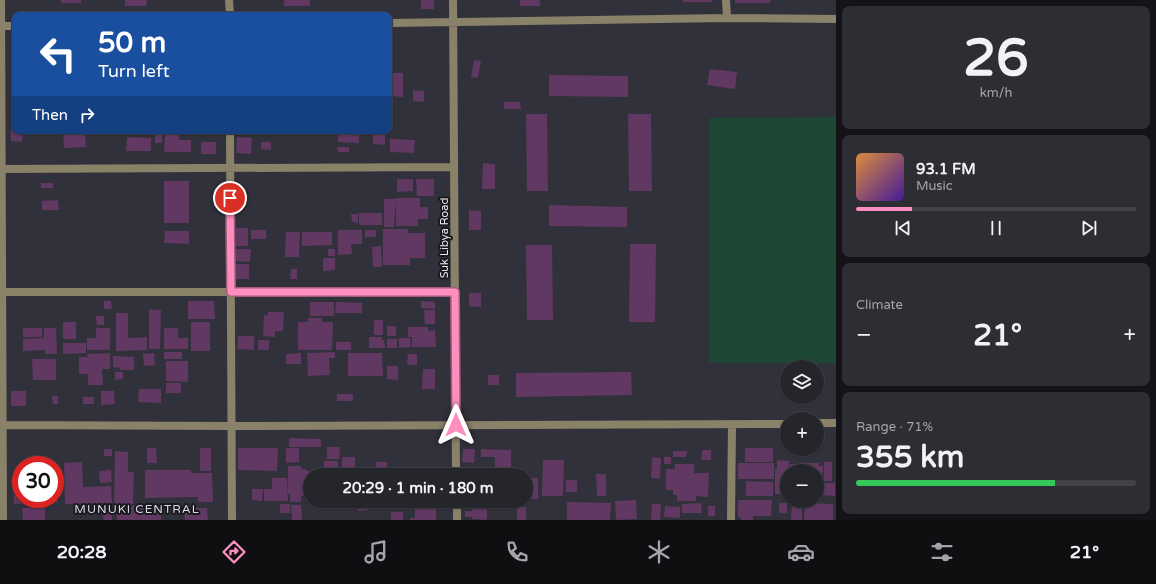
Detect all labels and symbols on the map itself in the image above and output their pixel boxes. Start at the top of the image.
pin [213,181,247,215]
street label: Suk Libya Road [438,198,451,278]
position arrow [435,404,477,446]
speed limit sign: 30 [12,456,64,508]
district label: MUNUKI CENTRAL [74,502,200,516]

